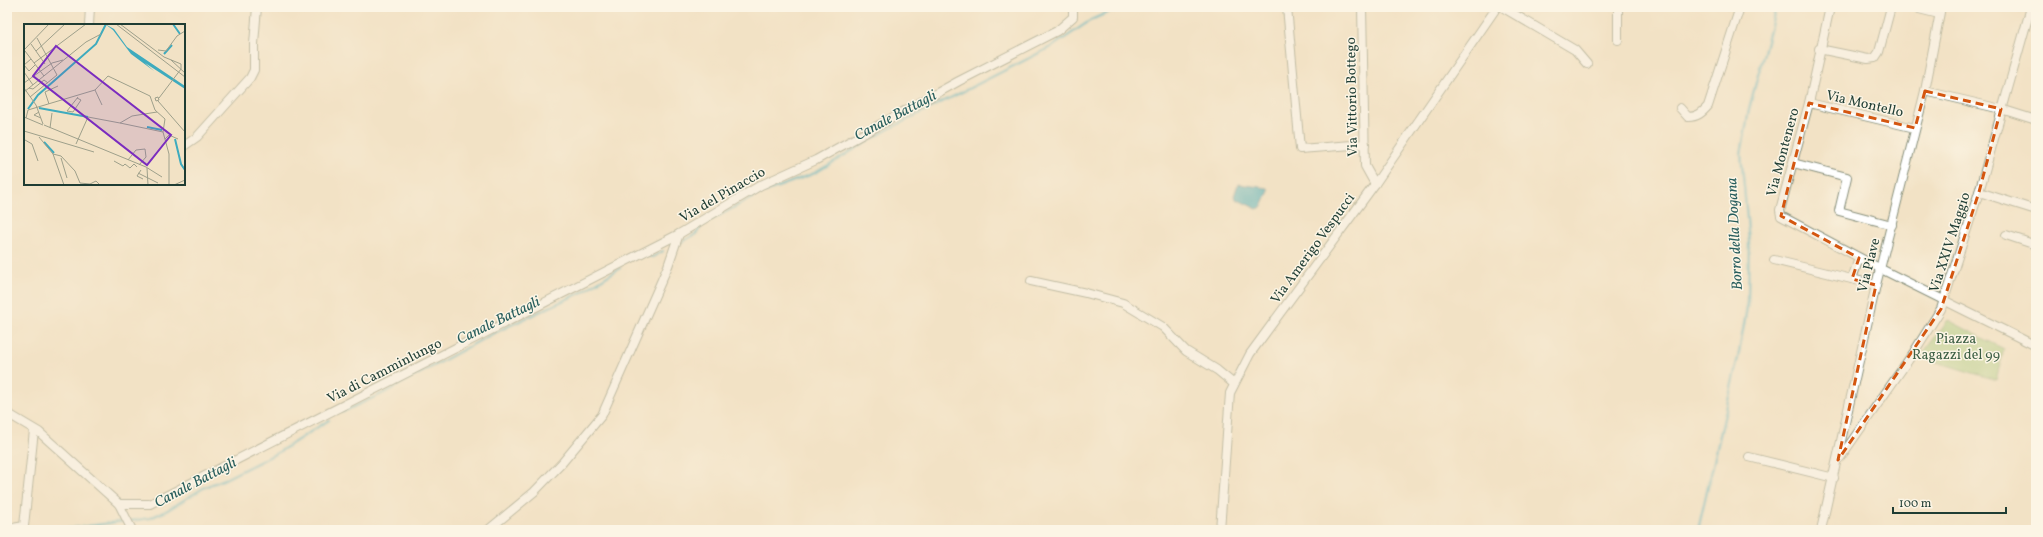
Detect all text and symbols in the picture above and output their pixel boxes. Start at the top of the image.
inset map [24,24,185,185]
street label: Via Vittorio Bottego [1342,37,1363,157]
water label: Canale Battagli [851,86,941,147]
street label: Via Montello [1824,86,1905,123]
street label: Via Montenero [1762,106,1804,199]
street label: Via del Pinaccio [676,163,769,228]
water label: Borro della Dogana [1722,177,1749,291]
street label: Via Amerigo Vespucci [1267,190,1360,308]
street label: Via XXIV Maggio [1925,190,1976,295]
street label: Via Piave [1854,236,1885,295]
water label: Canale Battagli [453,292,544,351]
park label: Piazza Ragazzi del 99 [1912,330,2000,365]
street label: Via di Camminlungo [324,334,445,408]
water label: Canale Battagli [151,453,241,514]
scale bar [1893,489,2006,515]
text: 100 m [1899,496,1932,512]

